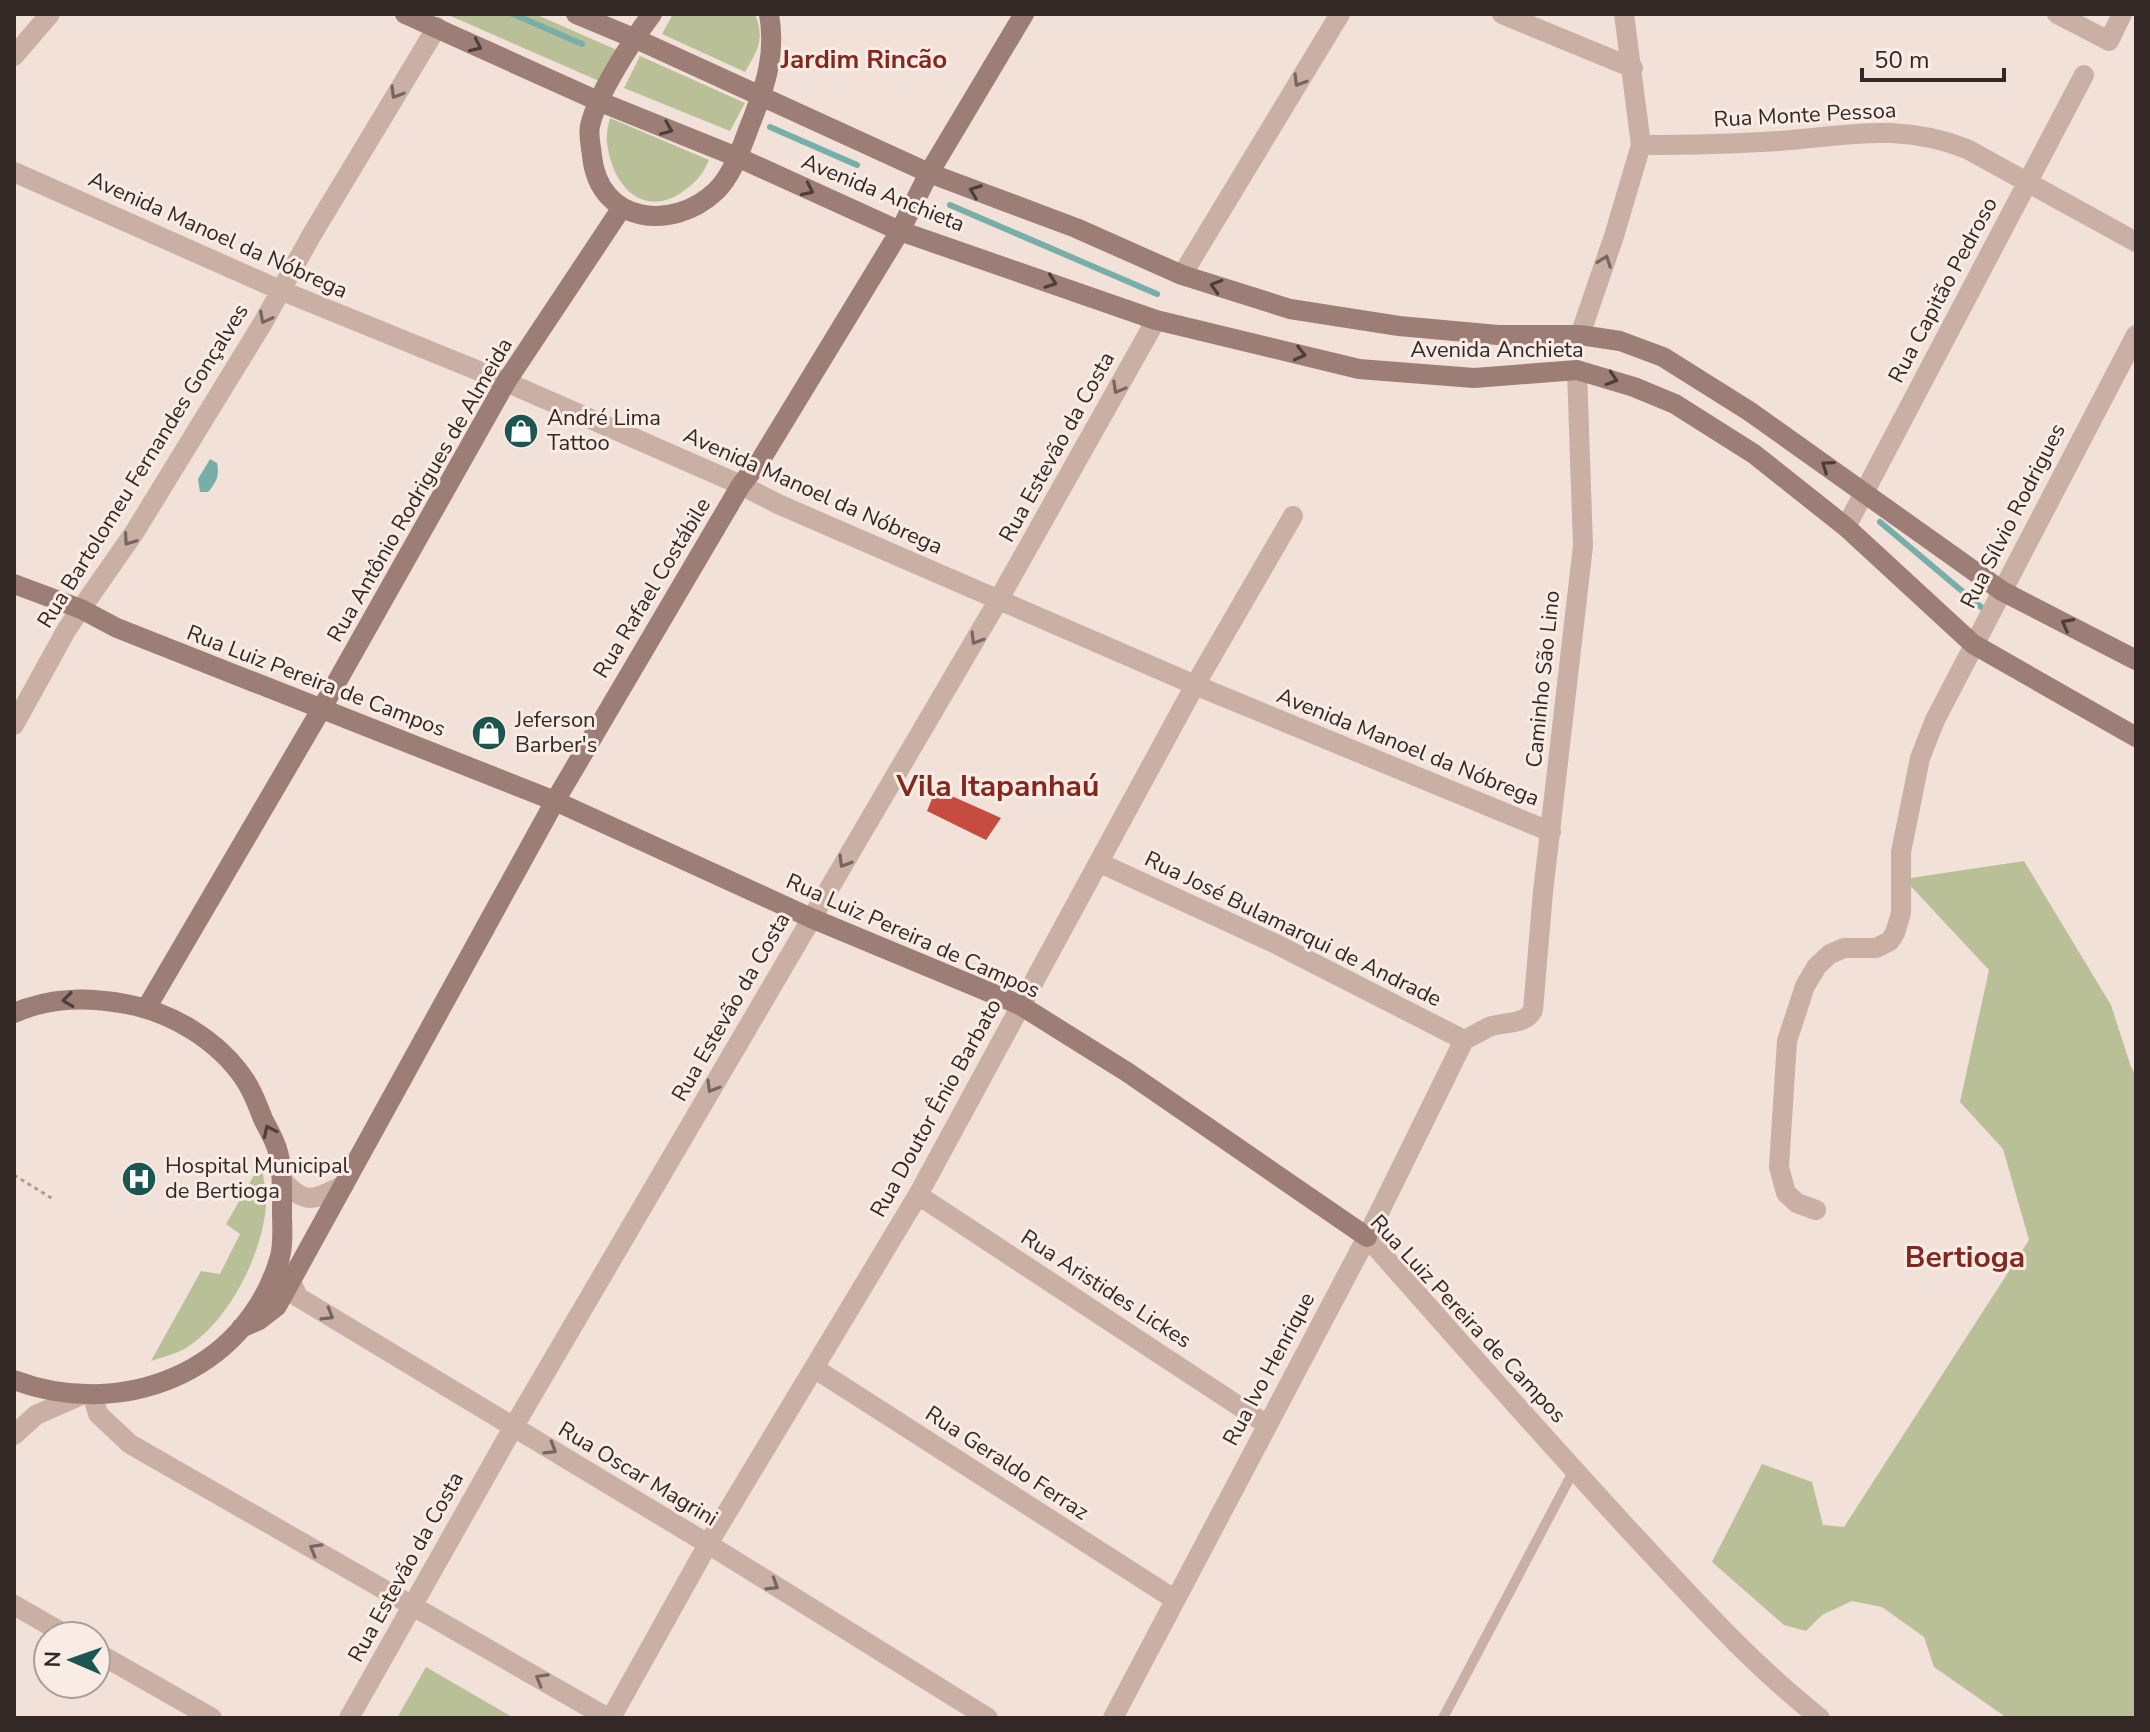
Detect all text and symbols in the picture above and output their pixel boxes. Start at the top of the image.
scale bar [1862,32,2004,82]
one-way arrow [468,36,483,52]
district label: Jardim Rincão [780,42,947,77]
text: 50 m [1874,44,1930,76]
one-way arrow [1293,72,1309,87]
one-way arrow [390,84,405,99]
street label: Rua Monte Pessoa [1713,95,1897,135]
one-way arrow [659,119,673,136]
street label: Avenida Anchieta [797,147,969,239]
street label: Avenida Manoel da Nóbrega [84,164,352,306]
one-way arrow [799,180,814,196]
one-way arrow [969,184,983,201]
street label: Rua Capitão Pedroso [1881,192,2005,388]
one-way arrow [1595,255,1612,269]
one-way arrow [1043,272,1057,288]
one-way arrow [1210,279,1224,295]
street label: Rua Bartolomeu Fernandes Gonçalves [30,298,256,634]
one-way arrow [260,310,275,325]
street label: Rua Antônio Rodrigues de Almeida [320,332,520,648]
street label: Avenida Anchieta [1410,335,1584,365]
one-way arrow [1292,345,1306,362]
street label: Rua Estevão da Costa [992,346,1122,548]
one-way arrow [1605,370,1619,386]
one-way arrow [1112,380,1127,394]
place label: André Lima Tattoo [547,403,661,458]
shop icon: André Lima Tattoo [502,412,540,450]
street label: Rua Sílvio Rodrigues [1953,418,2073,614]
street label: Avenida Manoel da Nóbrega [679,420,947,562]
one-way arrow [1822,461,1836,476]
street label: Rua Rafael Costábile [586,492,718,684]
one-way arrow [124,531,139,545]
street label: Caminho São Lino [1519,589,1567,769]
street label: Rua Luiz Pereira de Campos [182,618,450,744]
one-way arrow [2060,619,2075,634]
one-way arrow [970,630,986,645]
street label: Avenida Manoel da Nóbrega [1272,681,1544,813]
place label: Jeferson Barber's [514,705,597,760]
shop icon: Jeferson Barber's [470,714,508,752]
district label: Vila Itapanhaú [896,766,1099,807]
street label: Rua José Bulamarqui de Andrade [1140,844,1446,1014]
one-way arrow [838,854,853,868]
street label: Rua Luiz Pereira de Campos [781,866,1045,1006]
street label: Rua Estevão da Costa [665,907,797,1107]
one-way arrow [62,992,75,1009]
street label: Rua Doutor Ênio Barbato [863,993,1009,1223]
one-way arrow [706,1078,722,1093]
one-way arrow [263,1125,279,1140]
place label: Hospital Municipal de Bertioga [165,1151,350,1206]
hospital icon: Hospital Municipal de Bertioga [120,1160,158,1198]
street label: Rua Luiz Pereira de Campos [1363,1208,1573,1430]
street label: Rua Aristides Lickes [1015,1223,1197,1355]
district label: Bertioga [1905,1237,2025,1278]
street label: Rua Ivo Henrique [1216,1287,1322,1451]
one-way arrow [319,1306,334,1321]
street label: Rua Geraldo Ferraz [919,1399,1095,1527]
street label: Rua Oscar Magrini [553,1415,723,1533]
one-way arrow [543,1439,557,1454]
street label: Rua Estevão da Costa [341,1466,471,1668]
one-way arrow [310,1543,324,1559]
one-way arrow [764,1575,779,1590]
north arrow [32,1620,112,1700]
text: N [38,1651,68,1668]
one-way arrow [535,1673,550,1689]

